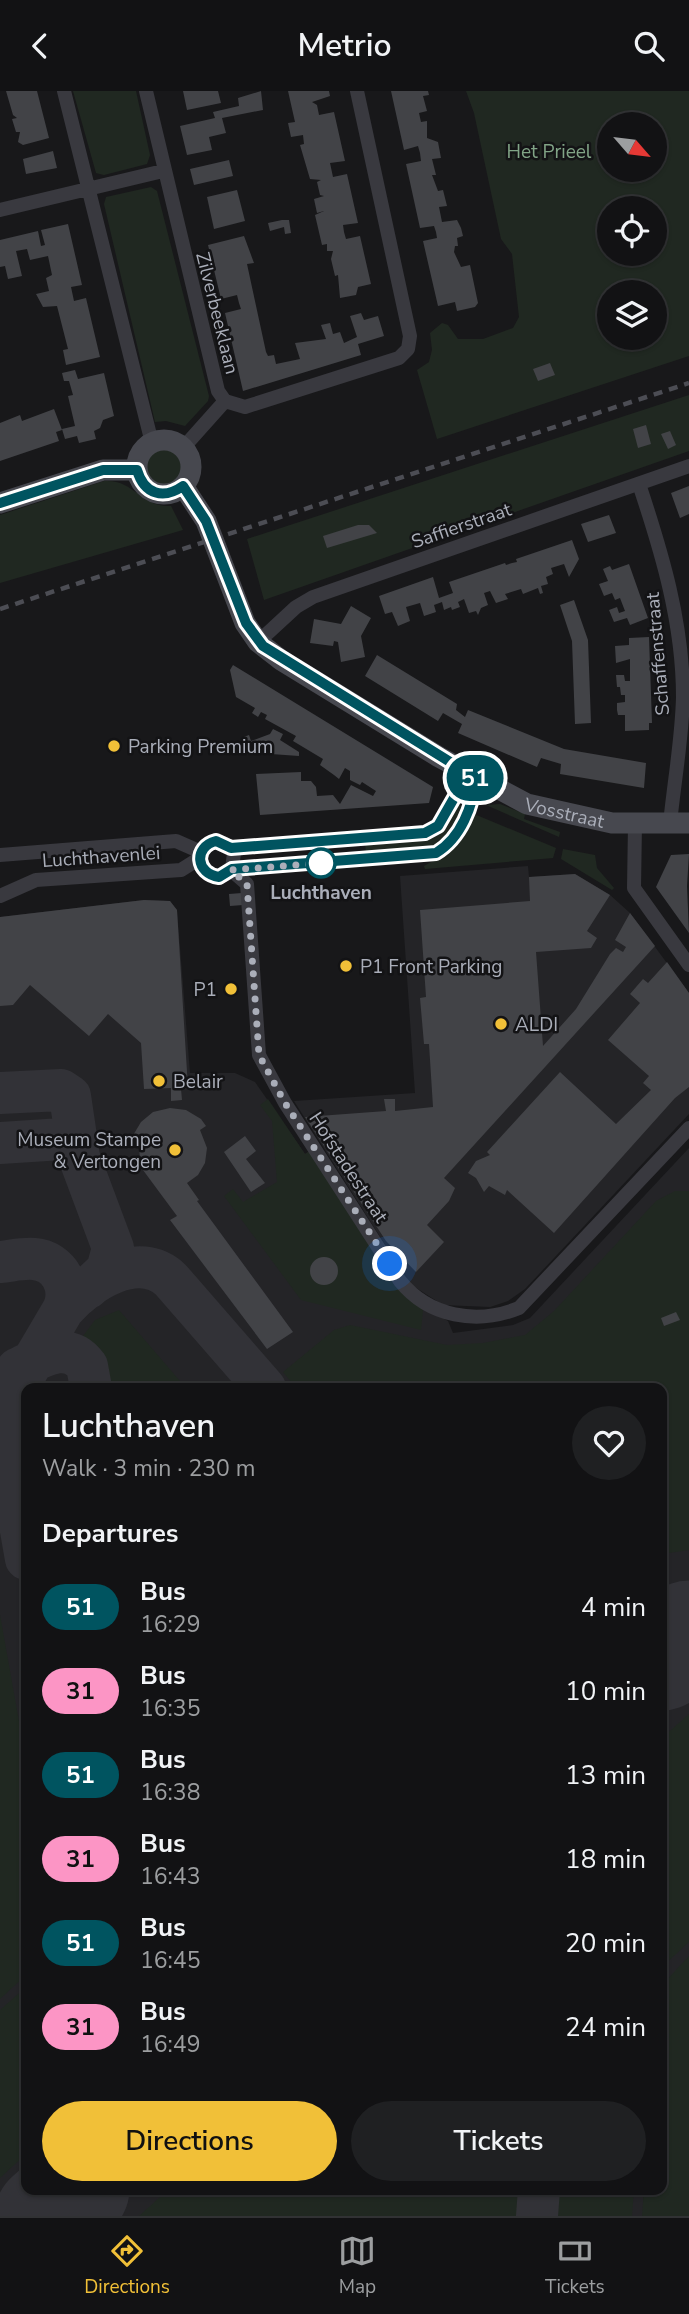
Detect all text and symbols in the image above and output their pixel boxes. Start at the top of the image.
text: Metrio [297,24,392,67]
icon: back [21,27,59,65]
icon: search [630,27,668,65]
north arrow [597,112,667,182]
map controls [597,112,667,350]
park label: Het Prieel [507,139,592,165]
button: locate [597,196,667,266]
street label: Zilverbeeklaan [189,249,245,377]
button: layers [597,280,667,350]
street label: Saffierstraat [408,497,515,555]
street label: Schaffenstraat [640,591,676,717]
place label: Parking Premium [128,734,273,760]
marker: Parking Premium [106,738,122,754]
line badge: 51 [444,755,506,801]
text: 51 [461,762,489,794]
street label: Vosstraat [521,792,607,835]
street label: Luchthavenlei [41,840,161,874]
marker: Luchthaven [306,848,336,878]
place label: Luchthaven [270,880,372,906]
place label: P1 Front Parking [360,954,502,980]
marker: P1 Front Parking [338,958,354,974]
place label: P1 [194,977,217,1003]
marker: P1 [223,981,239,997]
place label: ALDI [515,1012,558,1038]
marker: ALDI [493,1016,509,1032]
place label: Belair [173,1069,223,1095]
marker: Belair [151,1073,167,1089]
street label: Hofstadestraat [303,1107,394,1228]
place label: Museum Stampe & Vertongen [17,1127,161,1175]
marker: Museum Stampe & Vertongen [167,1142,183,1158]
your location [372,1246,407,1281]
text: Luchthaven [42,1404,215,1449]
button: heart [572,1406,646,1480]
text: Walk · 3 min · 230 m [42,1453,255,1484]
text: Departures [42,1516,178,1551]
text: Bus [140,1574,186,1609]
text: 4 min [581,1590,646,1625]
text: 51 [66,1591,95,1623]
text: 16:29 [140,1609,200,1640]
text: Bus [140,1658,186,1693]
text: 10 min [565,1674,646,1709]
text: 31 [66,1675,95,1707]
text: 16:35 [140,1693,200,1724]
text: Bus [140,1742,186,1777]
text: 13 min [565,1758,646,1793]
text: 51 [66,1759,95,1791]
text: 16:38 [140,1777,200,1808]
text: Bus [140,1826,186,1861]
text: 18 min [565,1842,646,1877]
text: 31 [66,1843,95,1875]
text: 16:43 [140,1861,200,1892]
text: Bus [140,1910,186,1945]
text: 20 min [565,1926,646,1961]
text: 51 [66,1927,95,1959]
text: 16:45 [140,1945,200,1976]
text: Bus [140,1994,186,2029]
text: 24 min [565,2010,646,2045]
text: 31 [66,2011,95,2043]
text: 16:49 [140,2029,200,2060]
button: Directions [42,2101,337,2181]
button: Tickets [351,2101,646,2181]
tab: Directions [84,2232,170,2300]
tab: Map [338,2232,376,2300]
tab: Tickets [545,2232,605,2300]

